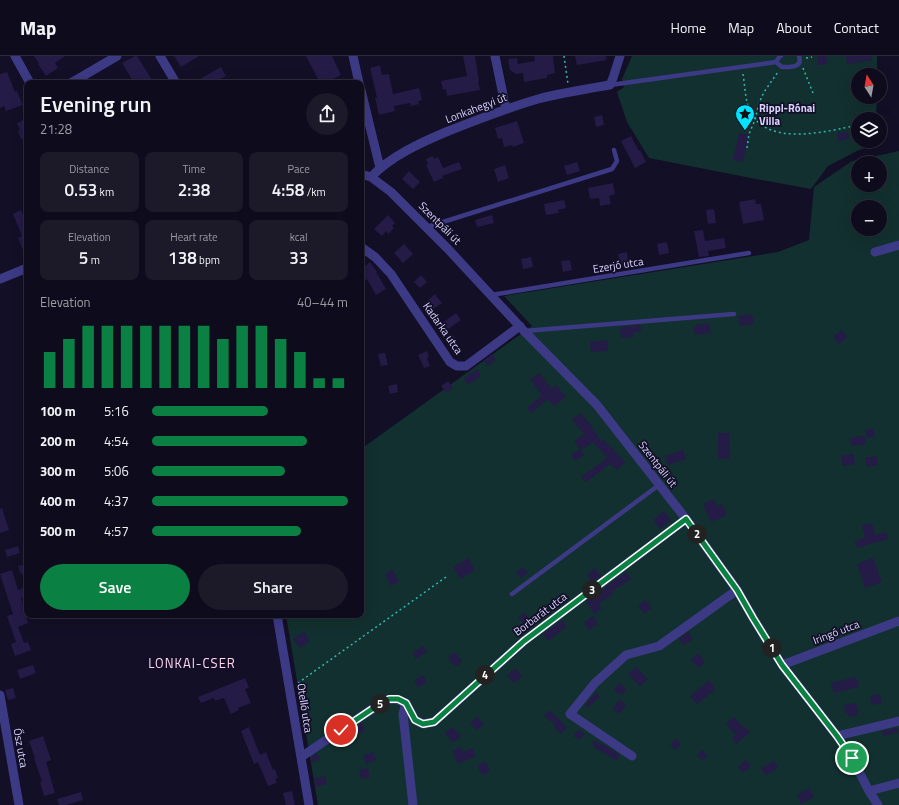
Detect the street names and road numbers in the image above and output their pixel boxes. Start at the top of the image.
street label: Lonkahegyi út [443,89,509,127]
street label: Szentpáli út [415,198,465,248]
street label: Ezerjó utca [592,253,645,277]
street label: Kadarka utca [419,299,467,358]
street label: Szentpáli út [635,438,681,491]
street label: Borbarát utca [510,588,570,639]
street label: Iringó utca [810,616,862,648]
street label: Otelló utca [293,682,317,734]
street label: Ősz utca [10,727,32,769]

